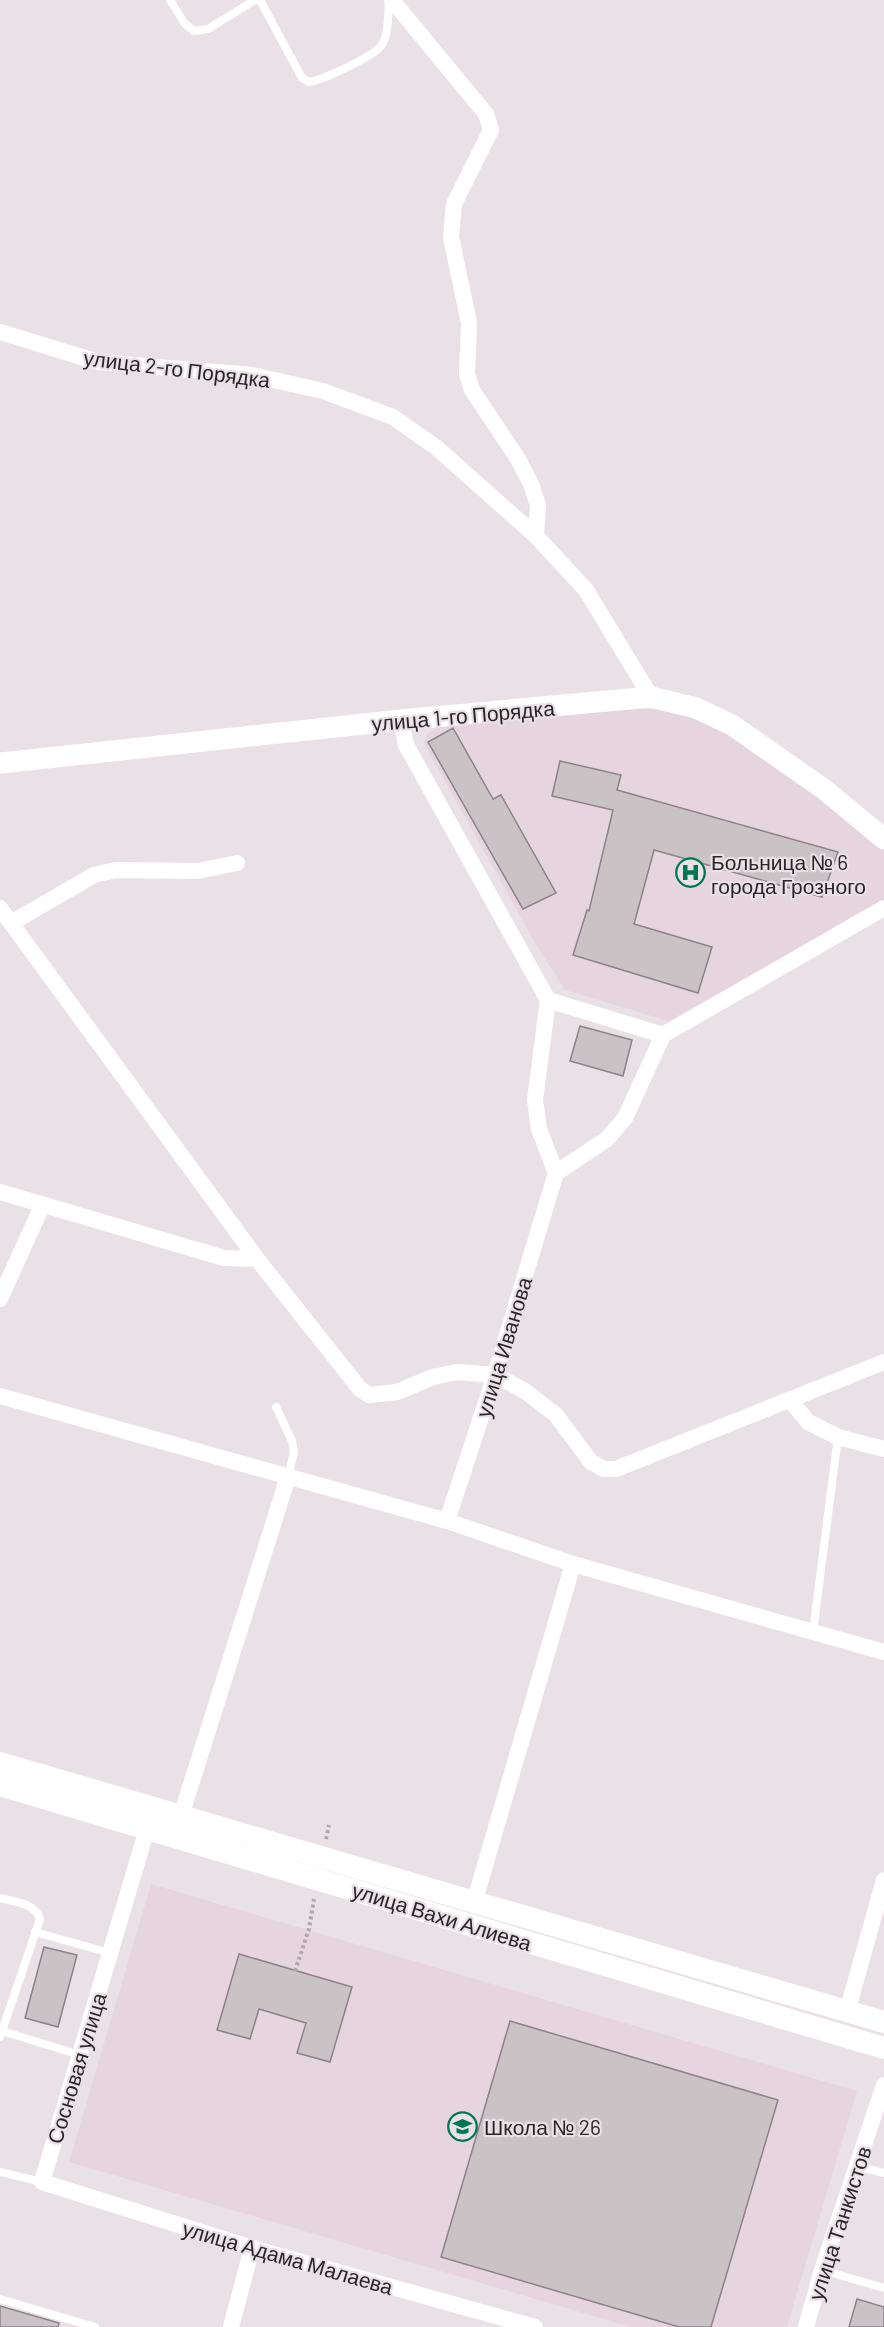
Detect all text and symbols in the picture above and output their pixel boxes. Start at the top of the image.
street label: улица 2-го Порядка [82,344,272,392]
street label: улица 1-го Порядка [370,695,556,735]
place label: Больница № 6 города Грозного [711,849,866,898]
hospital icon: Больница № 6 города Грозного [674,857,706,889]
street label: улица Иванова [470,1273,536,1420]
street label: улица Вахи Алиева [349,1877,535,1955]
street label: Сосновая улица [41,1989,111,2147]
school or university icon: Школа № 26 [447,2110,479,2142]
place label: Школа № 26 [484,2114,601,2139]
street label: улица Танкистов [802,2143,876,2303]
street label: улица Адама Малаева [180,2215,396,2299]

